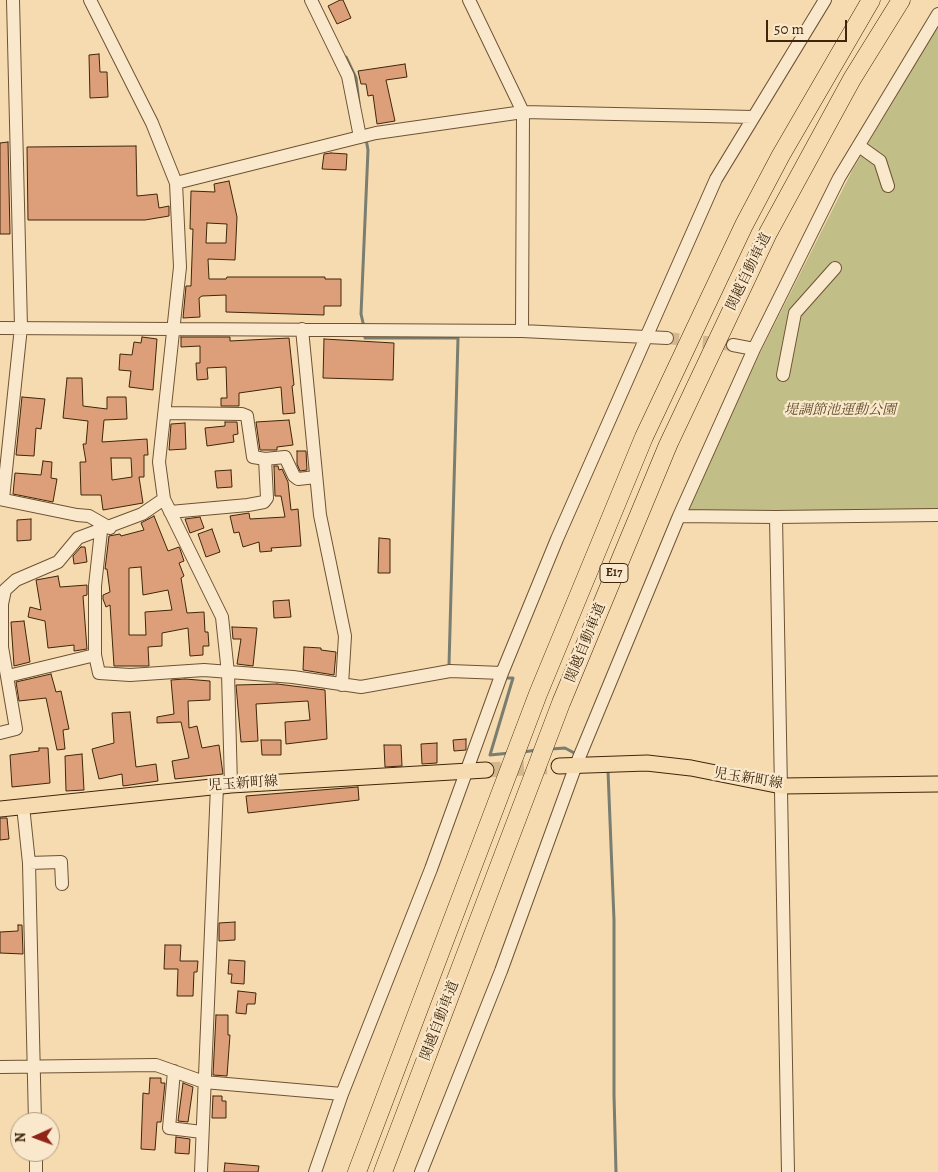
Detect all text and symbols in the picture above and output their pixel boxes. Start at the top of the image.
scale bar [768,10,849,42]
text: 50 m [774,19,804,39]
street label: 関越自動車道 [723,231,775,313]
park label: 堤調節池運動公園 [784,403,896,419]
road number: E17 [600,564,628,582]
street label: 関越自動車道 [562,601,610,685]
street label: 児玉新町線 [712,765,784,793]
street label: 児玉新町線 [207,773,279,795]
street label: 関越自動車道 [417,979,463,1063]
north arrow [10,1112,60,1162]
text: N [11,1132,30,1143]

